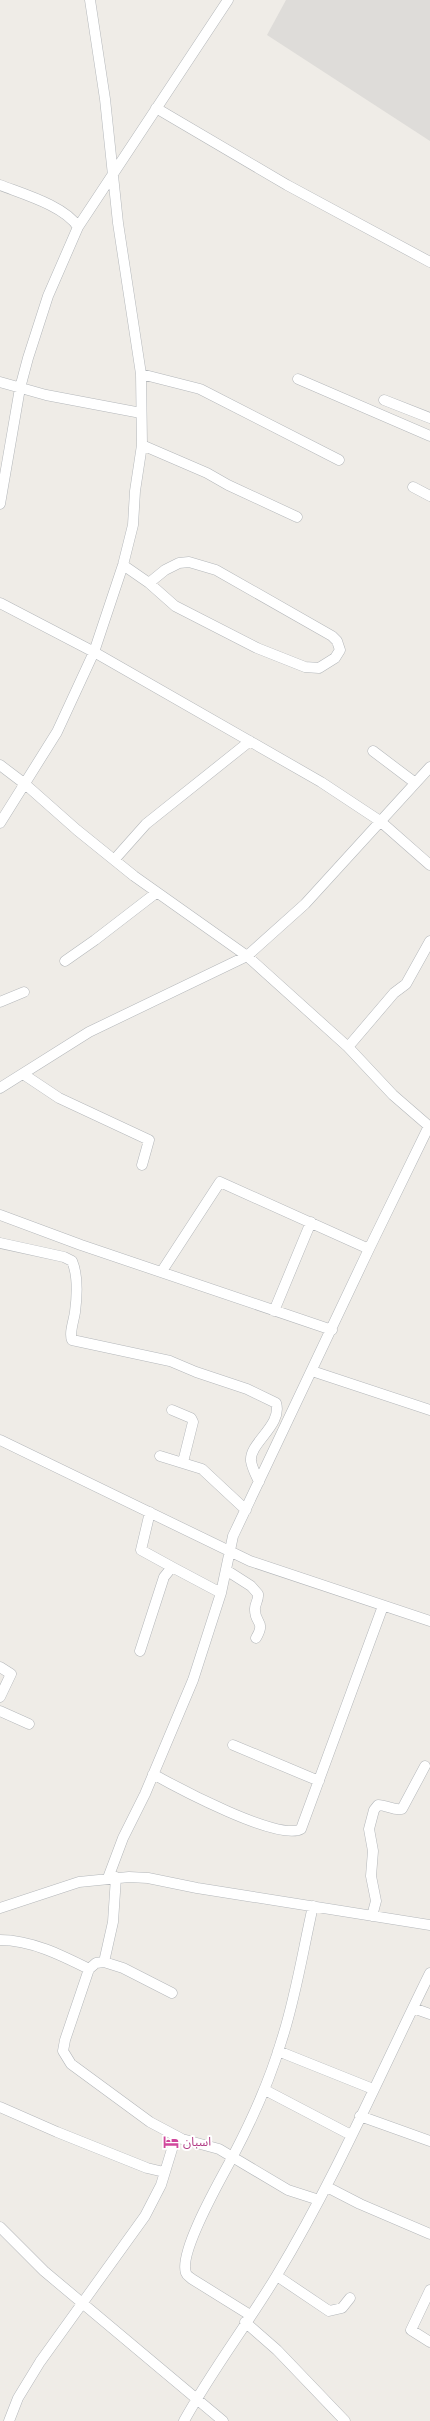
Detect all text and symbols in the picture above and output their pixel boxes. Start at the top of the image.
hotel icon: اسبان [162,2133,180,2151]
place label: اسبان [183,2133,211,2150]

